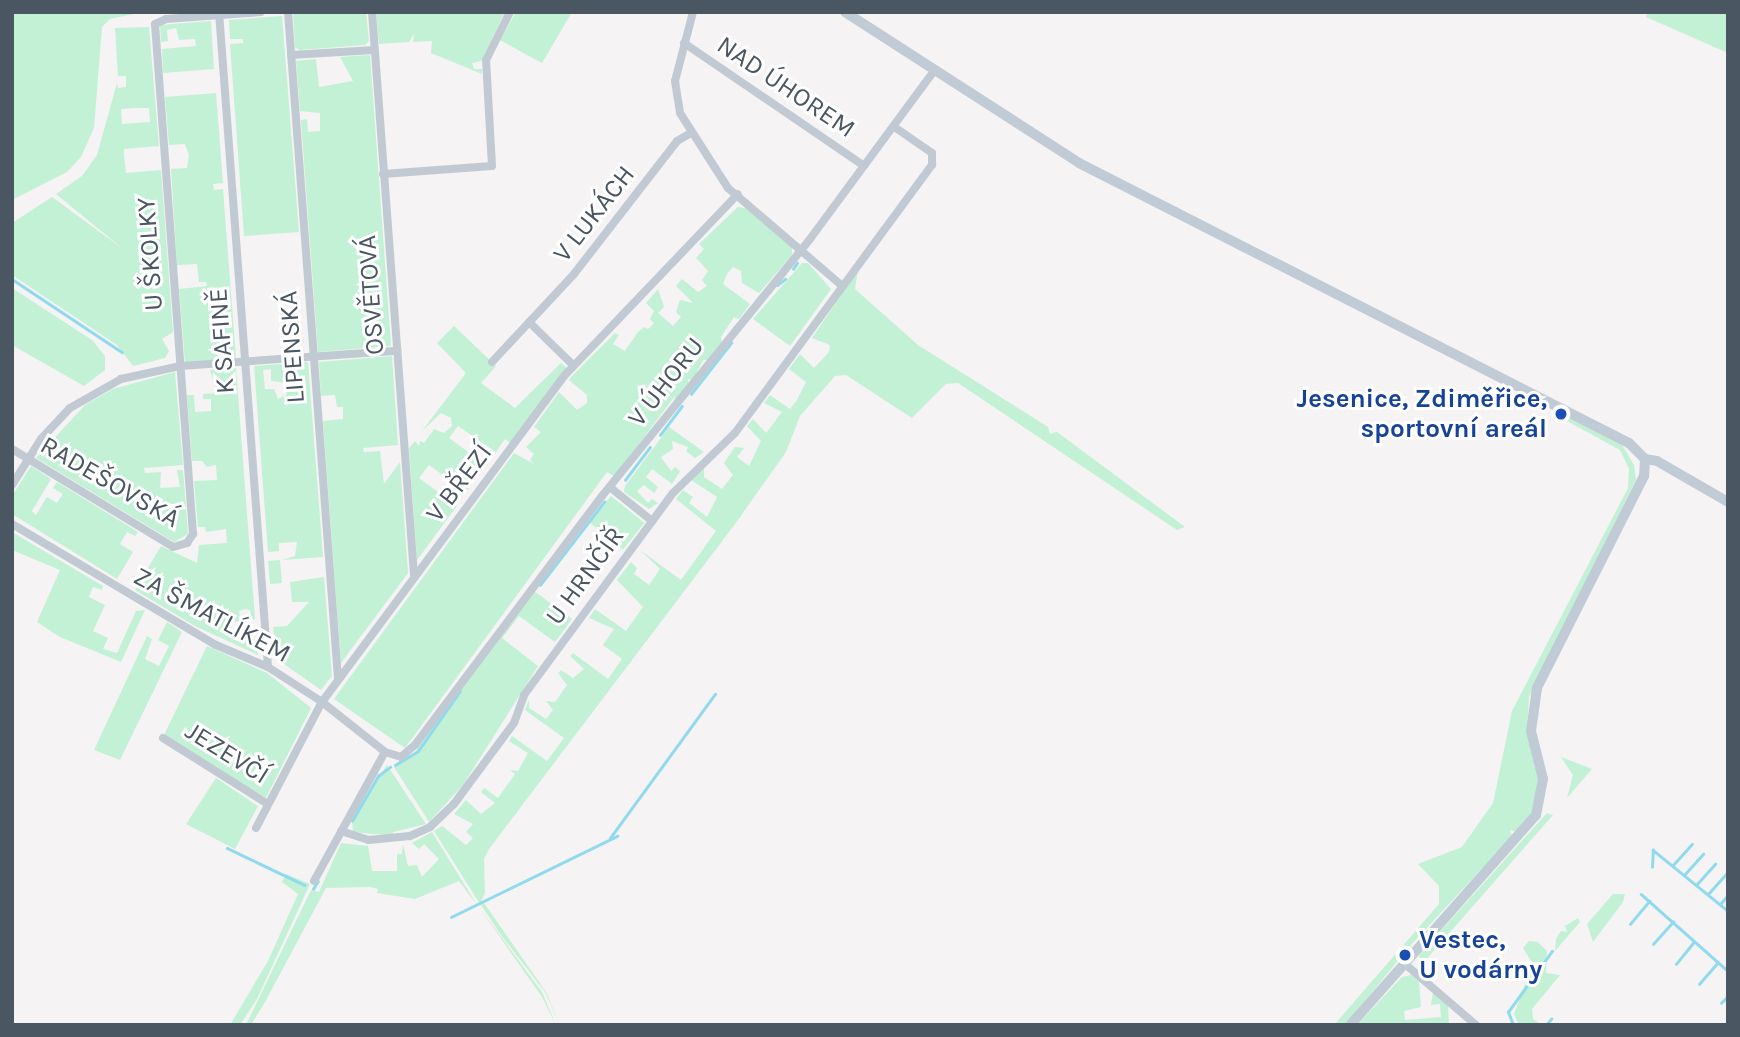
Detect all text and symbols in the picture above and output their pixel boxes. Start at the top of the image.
street label: NAD ÚHOREM [711,29,861,145]
street label: V LUKÁCH [547,159,641,269]
street label: U ŠKOLKY [130,196,170,312]
street label: OSVĚTOVÁ [351,234,391,356]
street label: K SAFINĚ [203,287,241,395]
street label: LIPENSKÁ [273,290,311,404]
street label: V ÚHORU [621,331,711,433]
place label: Jesenice, Zdiměřice, sportovní areál [1297,383,1547,444]
marker: Jesenice, Zdiměřice, sportovní areál [1553,406,1569,422]
street label: RADEŠOVSKÁ [35,429,185,535]
street label: V BŘEZÍ [419,438,499,528]
street label: U HRNČÍŘ [539,521,631,631]
street label: ZA ŠMATLÍKEM [128,561,296,669]
street label: JEZEVČÍ [179,715,275,791]
place label: Vestec, U vodárny [1419,924,1542,986]
marker: Vestec, U vodárny [1397,947,1413,963]

